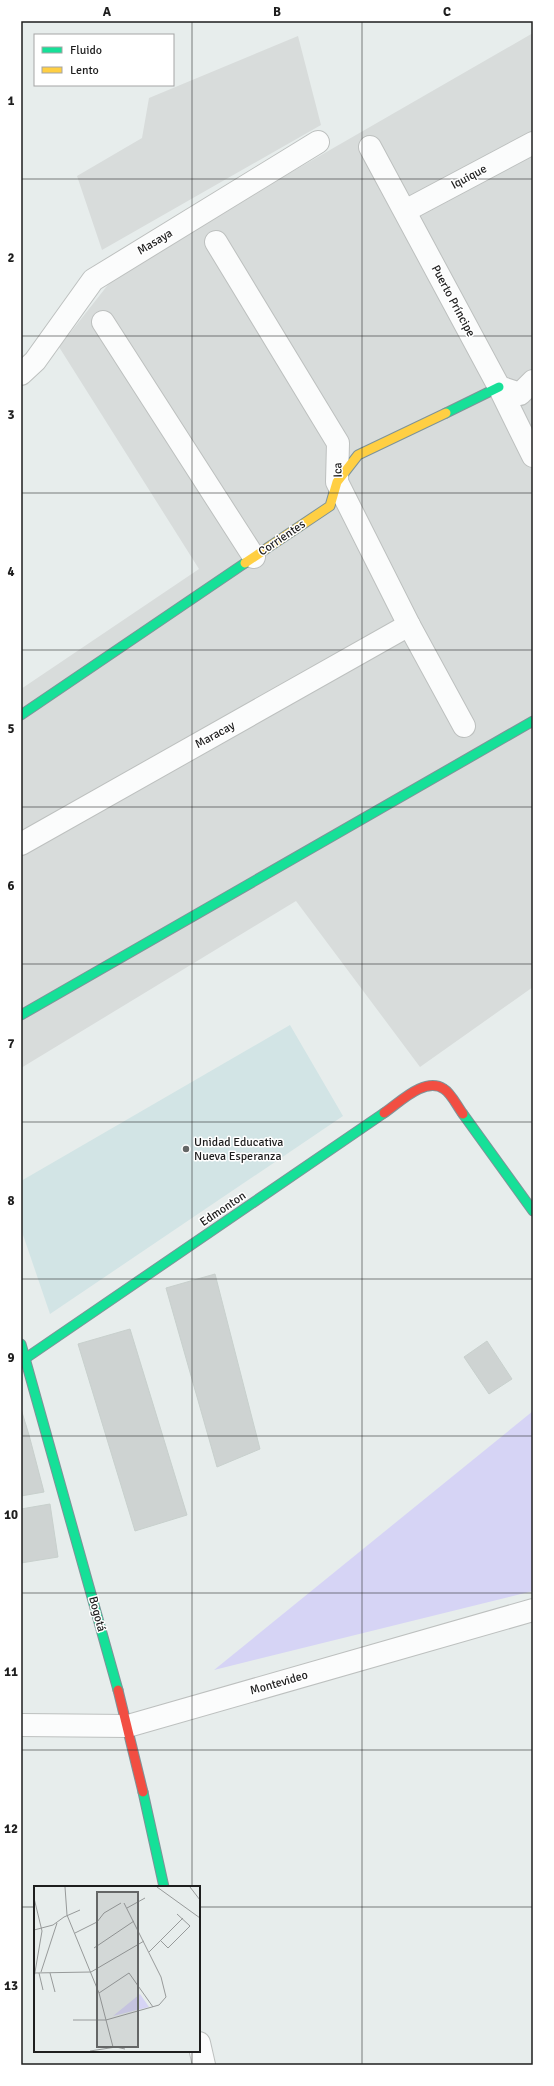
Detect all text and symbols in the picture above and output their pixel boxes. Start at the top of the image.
text: A [103,4,112,20]
text: B [273,4,281,20]
text: C [443,4,451,20]
legend [34,34,174,86]
text: Fluido [70,43,102,58]
text: Lento [70,63,99,78]
text: 1 [7,93,15,109]
street label: Iquique [448,161,490,193]
street label: Masaya [135,226,175,258]
text: 2 [7,250,15,266]
street label: Puerto Príncipe [428,262,478,340]
text: 3 [7,407,15,423]
street label: Ica [330,462,346,478]
street label: Corrientes [256,517,308,559]
text: 4 [7,564,15,580]
street label: Maracay [192,718,238,752]
text: 5 [7,721,15,737]
text: 6 [7,878,15,894]
text: 7 [7,1036,15,1052]
place label: Unidad Educativa Nueva Esperanza [194,1135,283,1164]
marker: Unidad Educativa Nueva Esperanza [181,1144,191,1154]
street label: Edmonton [197,1188,249,1230]
text: 8 [7,1193,15,1209]
text: 9 [7,1350,15,1366]
text: 10 [4,1507,18,1523]
street label: Bogotá [85,1595,109,1633]
text: 11 [4,1664,18,1680]
street label: Montevideo [248,1668,310,1698]
text: 12 [4,1821,18,1837]
inset map [34,1886,200,2052]
text: 13 [4,1978,18,1994]

